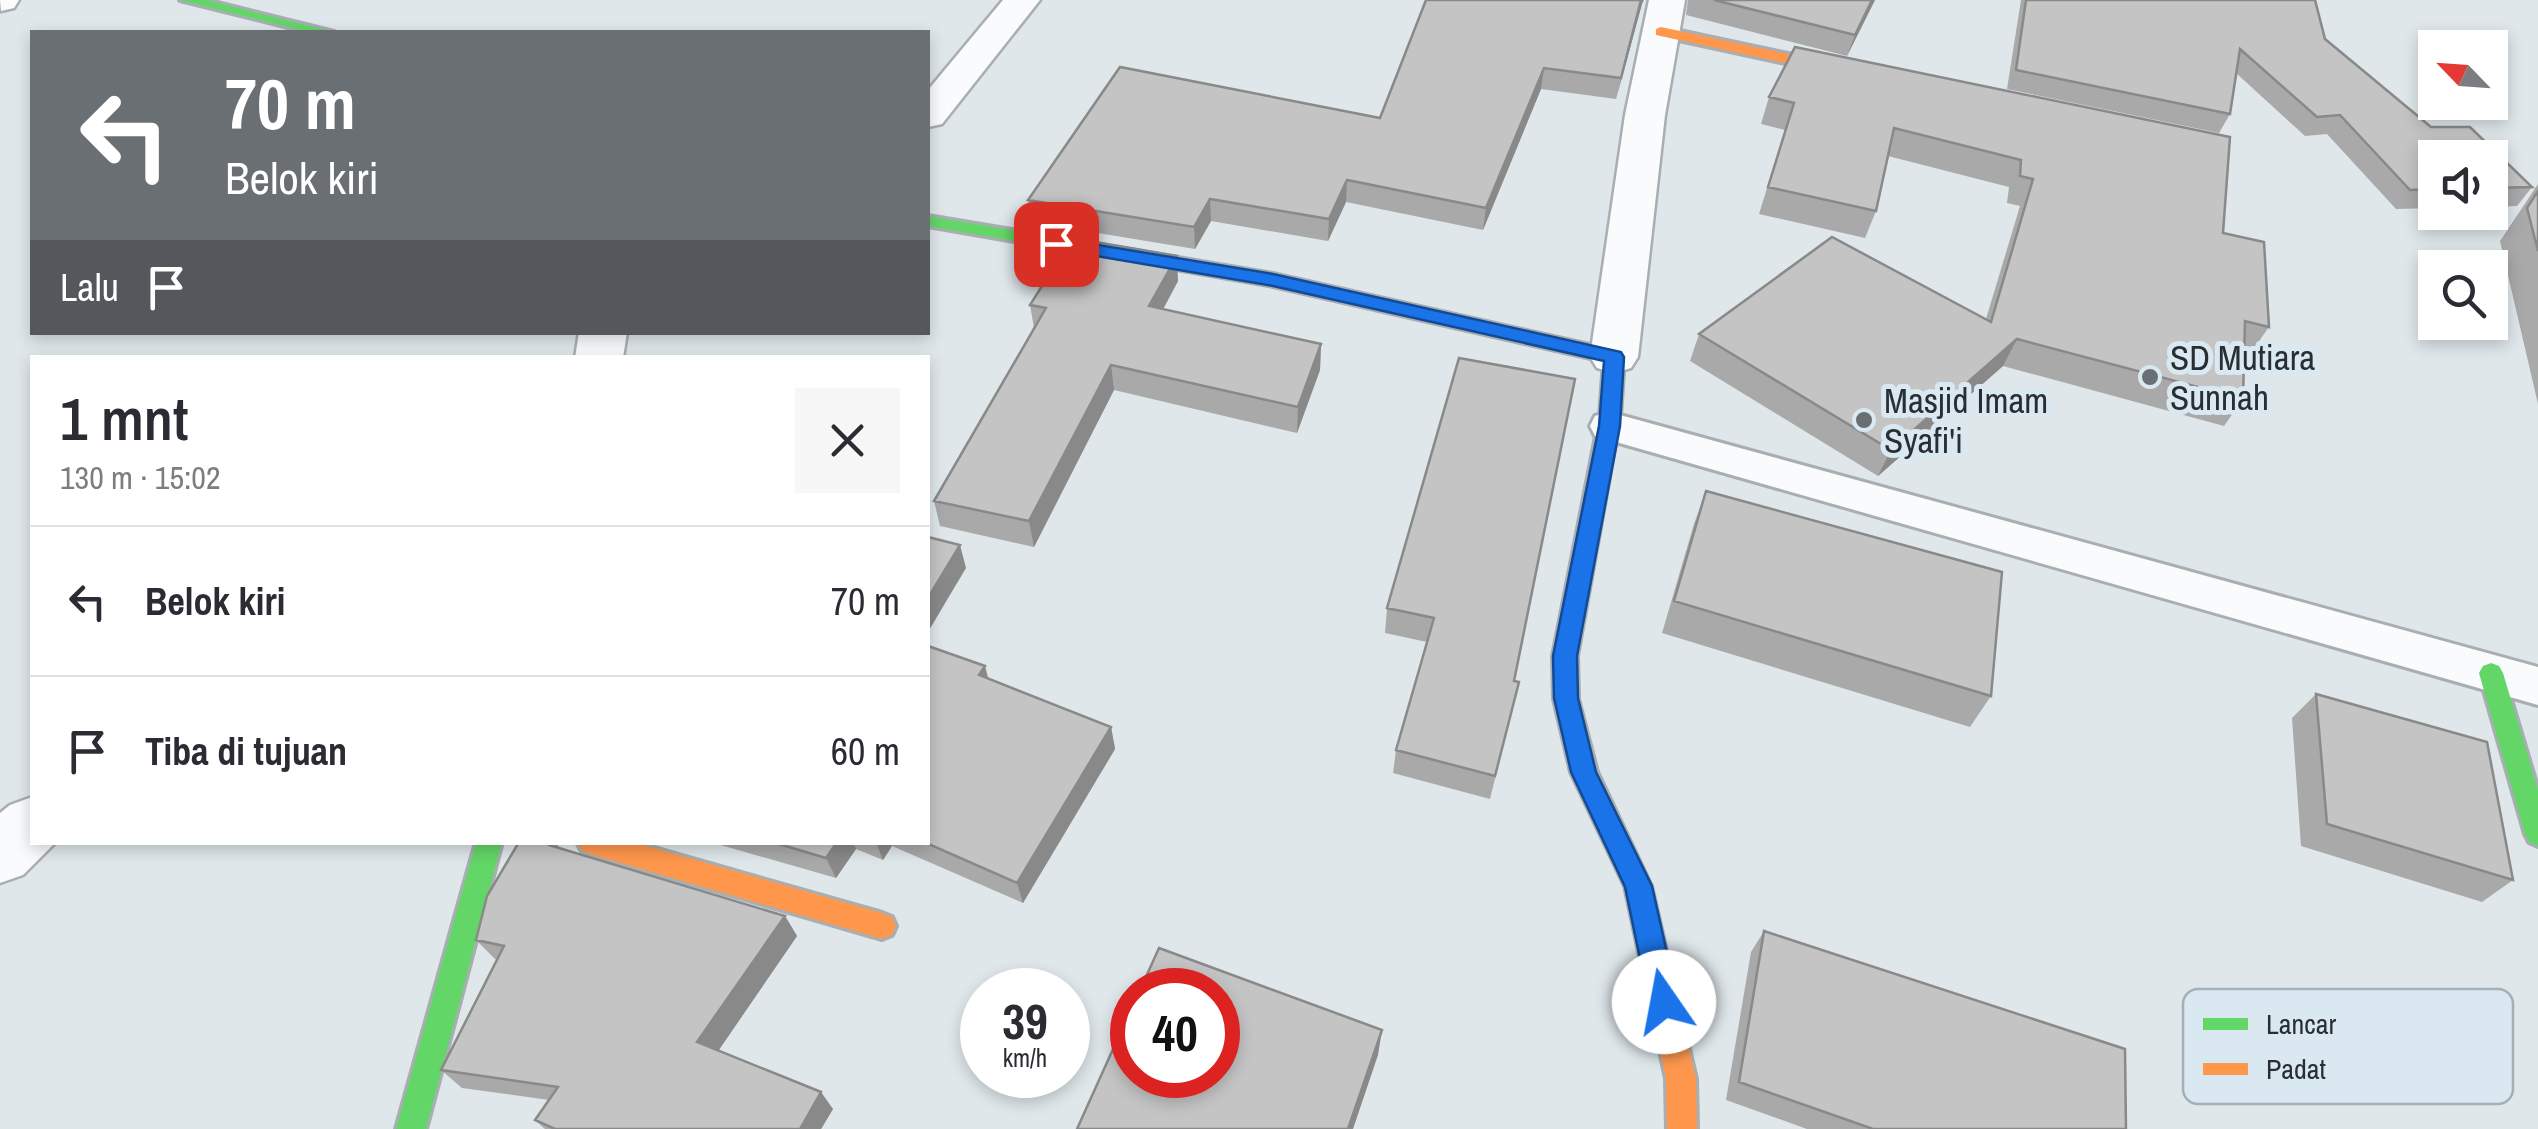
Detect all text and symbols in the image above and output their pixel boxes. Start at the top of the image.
north arrow [2418,30,2508,120]
map controls [2418,30,2508,340]
text: 70 m [225,57,356,151]
icon: left [60,70,190,200]
button: sound [2418,140,2508,230]
text: Belok kiri [225,147,379,208]
pin [1014,202,1099,287]
icon: arrive [1029,217,1084,272]
button: search [2418,250,2508,340]
icon: arrive [139,260,194,315]
text: Lalu [60,262,119,313]
place label: SD Mutiara Sunnah [2170,334,2315,421]
marker: SD Mutiara Sunnah [2139,366,2161,388]
place label: Masjid Imam Syafi'i [1884,377,2048,464]
text: 1 mnt [60,378,188,459]
button: close [795,388,900,493]
marker: Masjid Imam Syafi'i [1853,409,1875,431]
text: 130 m · 15:02 [60,456,220,499]
icon: left [60,574,115,629]
text: Belok kiri [145,576,285,627]
text: 70 m [831,576,900,627]
icon: arrive [60,724,115,779]
text: Tiba di tujuan [145,726,347,777]
text: 60 m [831,726,900,777]
position arrow [1612,950,1716,1054]
speed limit sign: 40 [1110,968,1240,1098]
text: 39 [1002,987,1048,1055]
legend [2183,989,2513,1104]
text: Lancar [2266,1005,2337,1043]
text: km/h [1003,1041,1047,1075]
text: Padat [2266,1050,2326,1088]

